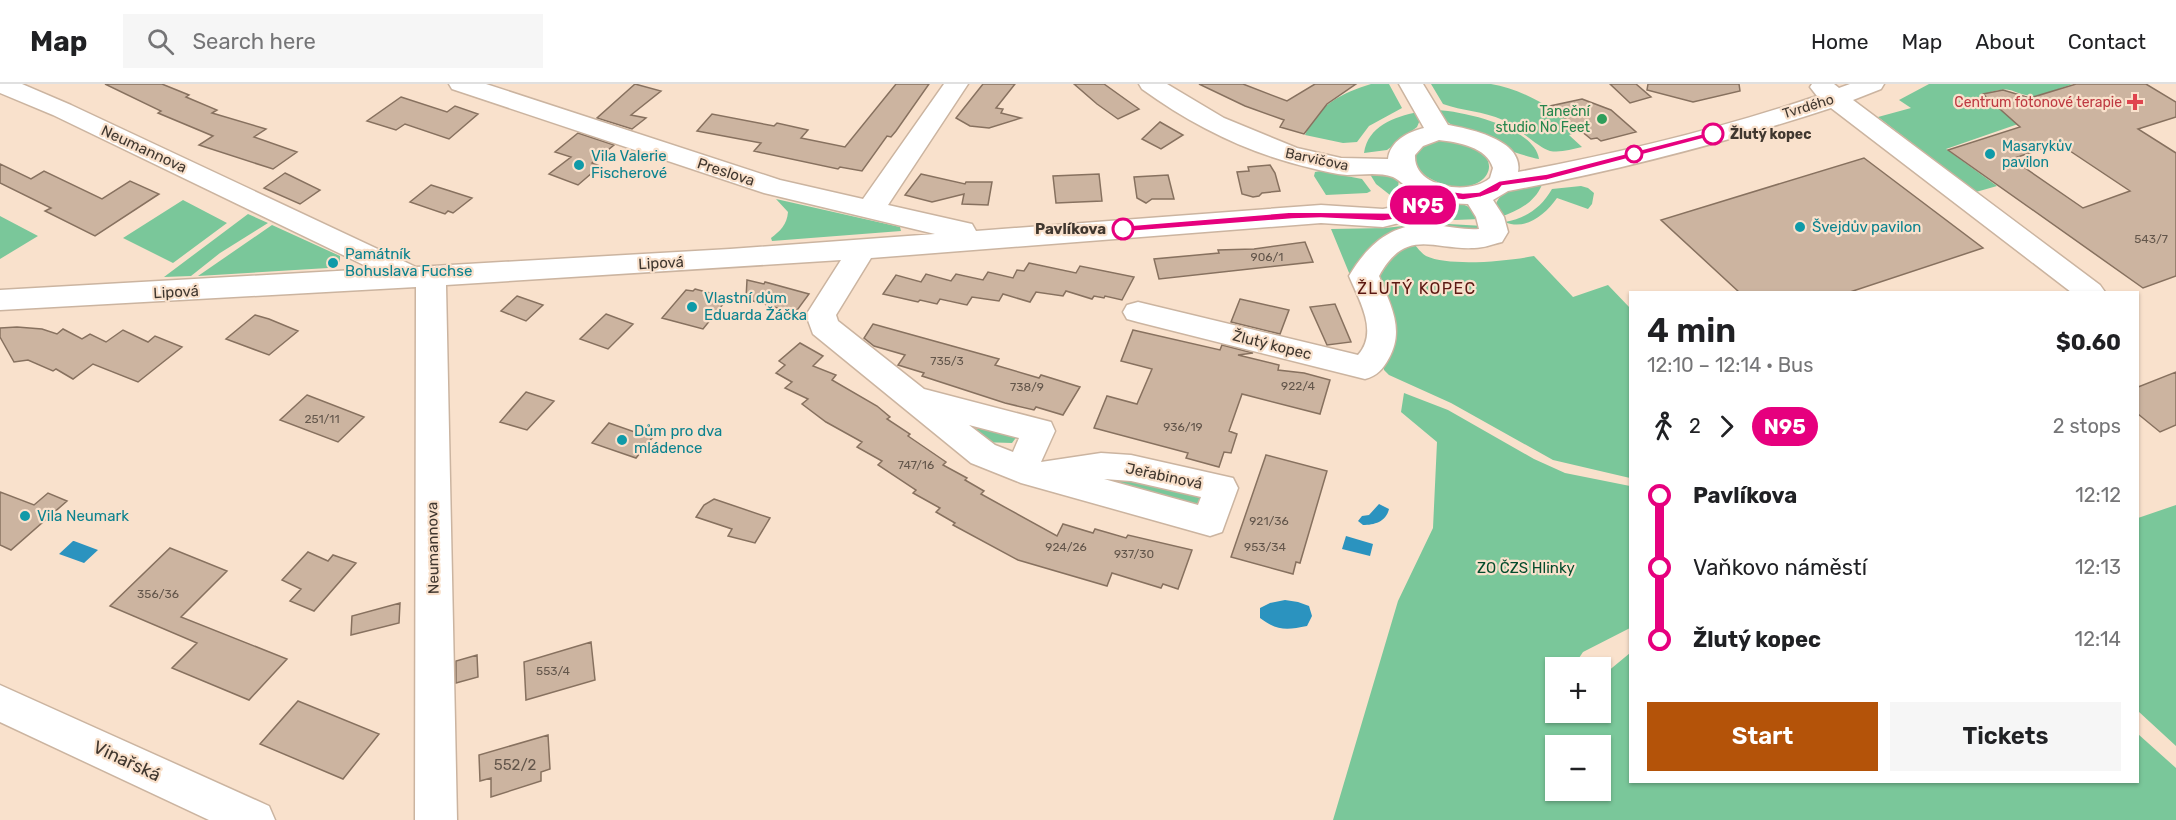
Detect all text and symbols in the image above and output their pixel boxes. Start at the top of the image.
search box [123,14,543,68]
text: Map [30,25,87,58]
icon: search [144,25,177,58]
text: Search here [192,28,316,55]
text: Home [1811,29,1868,54]
text: Map [1901,29,1942,54]
text: About [1975,29,2035,54]
text: Contact [2068,29,2146,54]
street label: Tvrdého [1780,91,1836,122]
marker: Centrum fotonové terapie [2126,93,2144,111]
place label: Centrum fotonové terapie [1954,94,2122,111]
place label: Taneční studio No Feet [1495,103,1591,136]
marker: Taneční studio No Feet [1595,112,1609,126]
street label: Neumannova [98,121,190,177]
marker: Žlutý kopec [1702,123,1724,145]
place label: Žlutý kopec [1730,125,1811,143]
place label: Masarykův pavilon [2002,138,2072,171]
street label: Barvičova [1284,144,1350,174]
unlabelled marker [1625,145,1643,163]
place label: Vila Valerie Fischerové [591,147,667,182]
marker: Masarykův pavilon [1983,147,1997,161]
street label: Preslova [695,154,757,190]
marker: Vila Valerie Fischerové [572,158,586,172]
line badge: N95 [1388,186,1458,224]
text: N95 [1402,193,1444,218]
marker: Pavlíkova [1112,218,1134,240]
place label: Švejdův pavilon [1812,218,1921,236]
place label: Pavlíkova [1035,220,1106,238]
marker: Švejdův pavilon [1793,220,1807,234]
house number: 543/7 [2134,232,2168,246]
place label: Památník Bohuslava Fuchse [345,245,472,280]
house number: 906/1 [1251,250,1283,264]
street label: Lipová [638,253,684,273]
marker: Památník Bohuslava Fuchse [326,256,340,270]
district label: ŽLUTÝ KOPEC [1357,279,1477,298]
street label: Lipová [153,282,199,302]
place label: Vlastní dům Eduarda Žáčka [704,289,807,324]
marker: Vlastní dům Eduarda Žáčka [685,300,699,314]
text: 4 min [1647,311,1736,350]
street label: Žlutý kopec [1231,327,1313,363]
text: $0.60 [2056,329,2121,356]
text: 12:10 – 12:14 · Bus [1647,353,1813,377]
house number: 735/3 [930,354,964,368]
house number: 922/4 [1281,379,1315,393]
house number: 738/9 [1010,380,1044,394]
icon: walk [1647,410,1680,443]
icon: forward [1710,410,1743,443]
house number: 251/11 [304,412,340,426]
text: 2 [1689,414,1701,438]
text: N95 [1764,414,1806,439]
text: 2 stops [2053,414,2121,438]
house number: 936/19 [1163,420,1203,434]
place label: Dům pro dva mládence [634,422,722,457]
marker: Dům pro dva mládence [615,433,629,447]
house number: 747/16 [898,458,934,472]
street label: Jeřabinová [1124,459,1204,493]
text: Pavlíkova [1693,482,1797,509]
text: 12:12 [2075,483,2121,507]
street label: Neumannova [423,502,443,594]
place label: Vila Neumark [37,507,129,525]
marker: Vila Neumark [18,509,32,523]
house number: 921/36 [1249,514,1289,528]
house number: 924/26 [1045,540,1087,554]
house number: 953/34 [1244,540,1286,554]
house number: 937/30 [1114,547,1154,561]
text: Vaňkovo náměstí [1693,554,1867,581]
text: 12:13 [2075,555,2121,579]
park label: ZO ČZS Hlinky [1477,559,1575,577]
house number: 356/36 [137,587,179,601]
text: Žlutý kopec [1693,626,1821,653]
text: 12:14 [2075,627,2121,651]
map controls [1545,657,1611,801]
button: + [1545,657,1611,723]
house number: 553/4 [536,664,571,678]
button: Start [1647,702,1878,771]
button: Tickets [1890,702,2121,771]
button: − [1545,735,1611,801]
street label: Vinařská [90,736,164,786]
house number: 552/2 [494,756,536,774]

